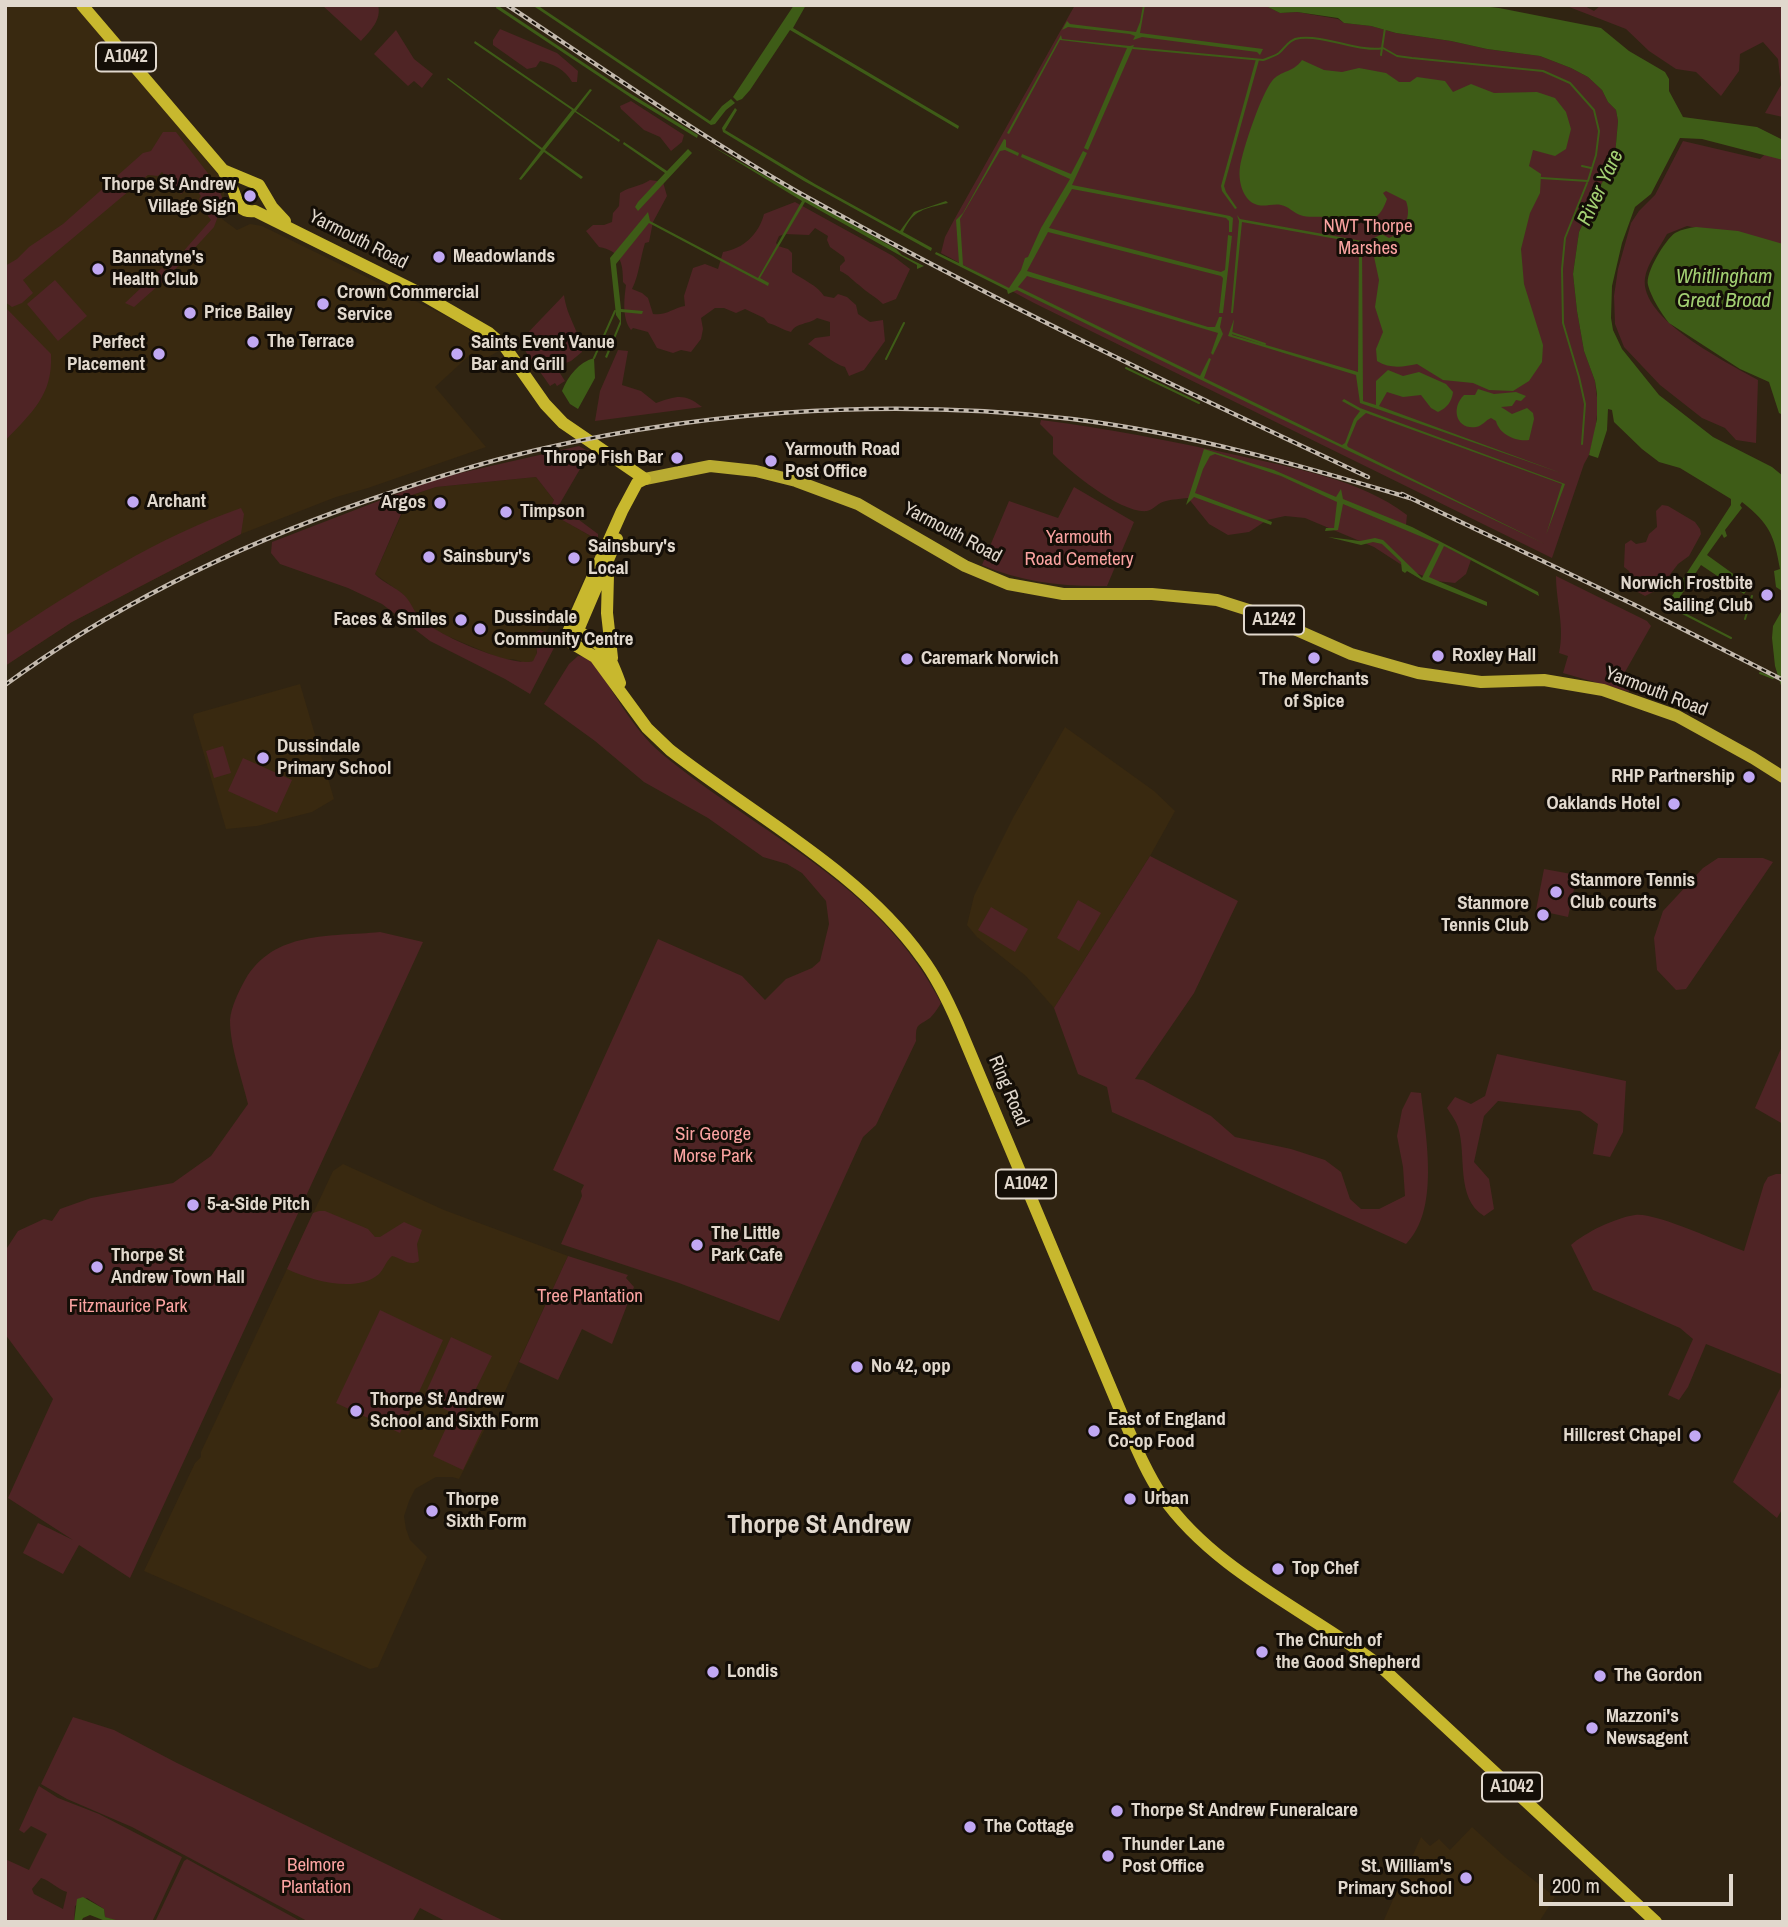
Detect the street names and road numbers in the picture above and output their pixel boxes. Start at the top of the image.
road number: A1042 [96,42,156,72]
street label: Yarmouth Road [305,205,411,275]
street label: Yarmouth Road [899,498,1005,568]
road number: A1242 [1244,606,1304,634]
street label: Yarmouth Road [1602,662,1710,722]
street label: Ring Road [983,1052,1033,1130]
road number: A1042 [996,1170,1056,1198]
road number: A1042 [1482,1772,1542,1801]

